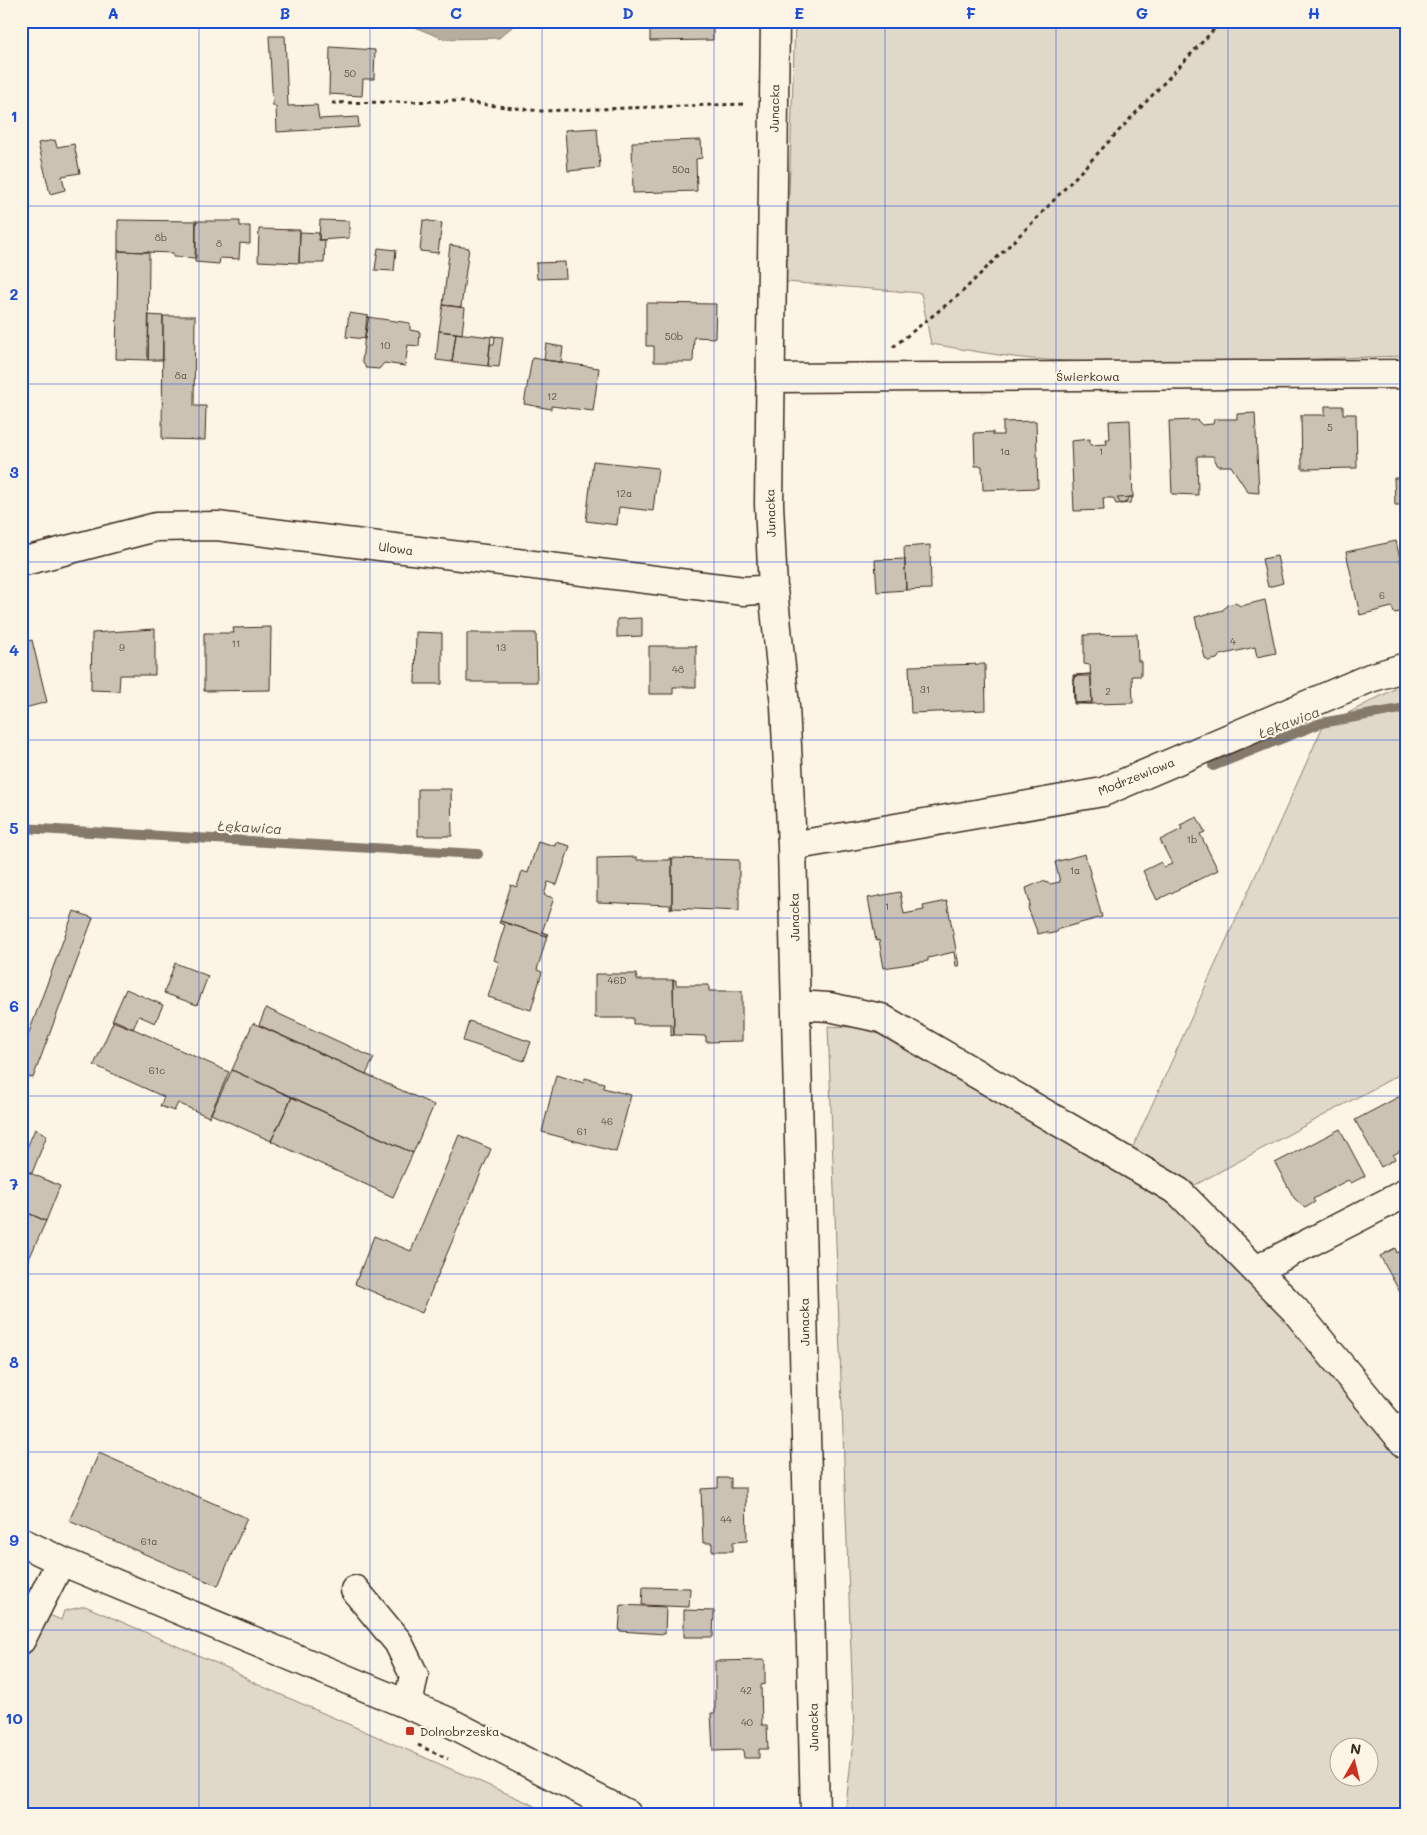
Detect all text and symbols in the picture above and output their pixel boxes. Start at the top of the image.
text: A [107,2,119,23]
text: B [280,2,290,23]
text: C [450,2,462,23]
text: D [622,2,634,23]
text: E [794,2,804,23]
text: F [966,2,976,23]
text: G [1136,2,1148,23]
text: H [1308,2,1320,23]
house number: 50 [344,66,356,80]
street label: Junacka [766,84,782,132]
text: 1 [10,105,18,126]
house number: 50a [672,162,690,176]
house number: 8b [155,230,167,244]
house number: 8 [216,236,222,250]
text: 2 [10,283,19,304]
house number: 50b [665,329,683,343]
house number: 10 [380,338,390,352]
house number: 8a [175,368,187,382]
street label: Świerkowa [1056,368,1120,384]
house number: 12 [547,389,557,403]
house number: 5 [1327,420,1333,434]
house number: 1a [1000,444,1010,458]
house number: 1 [1099,444,1103,458]
text: 3 [9,461,19,482]
house number: 12a [616,486,632,500]
street label: Junacka [761,489,779,537]
street label: Ulowa [378,538,414,558]
house number: 6 [1379,588,1385,602]
house number: 4 [1230,634,1236,648]
house number: 11 [232,636,240,650]
text: 4 [9,639,19,660]
house number: 9 [119,640,125,654]
house number: 13 [496,640,506,654]
house number: 48 [672,662,684,676]
house number: 31 [920,682,930,696]
house number: 2 [1105,684,1111,698]
water label: Łękawica [1256,702,1322,742]
street label: Modrzewiowa [1095,753,1177,799]
water label: Łękawica [217,816,283,838]
text: 5 [9,817,19,838]
house number: 1b [1187,832,1197,846]
house number: 1a [1070,863,1080,877]
street label: Junacka [786,893,802,941]
house number: 1 [885,899,889,913]
house number: 46D [608,973,627,987]
text: 6 [9,995,19,1016]
house number: 61c [149,1063,165,1077]
house number: 46 [601,1114,613,1128]
house number: 61 [577,1124,587,1138]
text: 7 [10,1173,19,1194]
street label: Junacka [796,1298,812,1346]
text: 8 [9,1351,19,1372]
house number: 44 [720,1512,732,1526]
text: 9 [9,1529,19,1550]
house number: 61a [141,1534,157,1548]
house number: 42 [740,1683,752,1697]
street label: Junacka [805,1703,821,1751]
text: 10 [5,1707,23,1728]
house number: 40 [741,1715,753,1729]
place label: Dolnobrzeska [420,1723,500,1739]
marker: Dolnobrzeska [404,1725,416,1737]
north arrow [1330,1738,1380,1788]
text: N [1349,1738,1362,1759]

